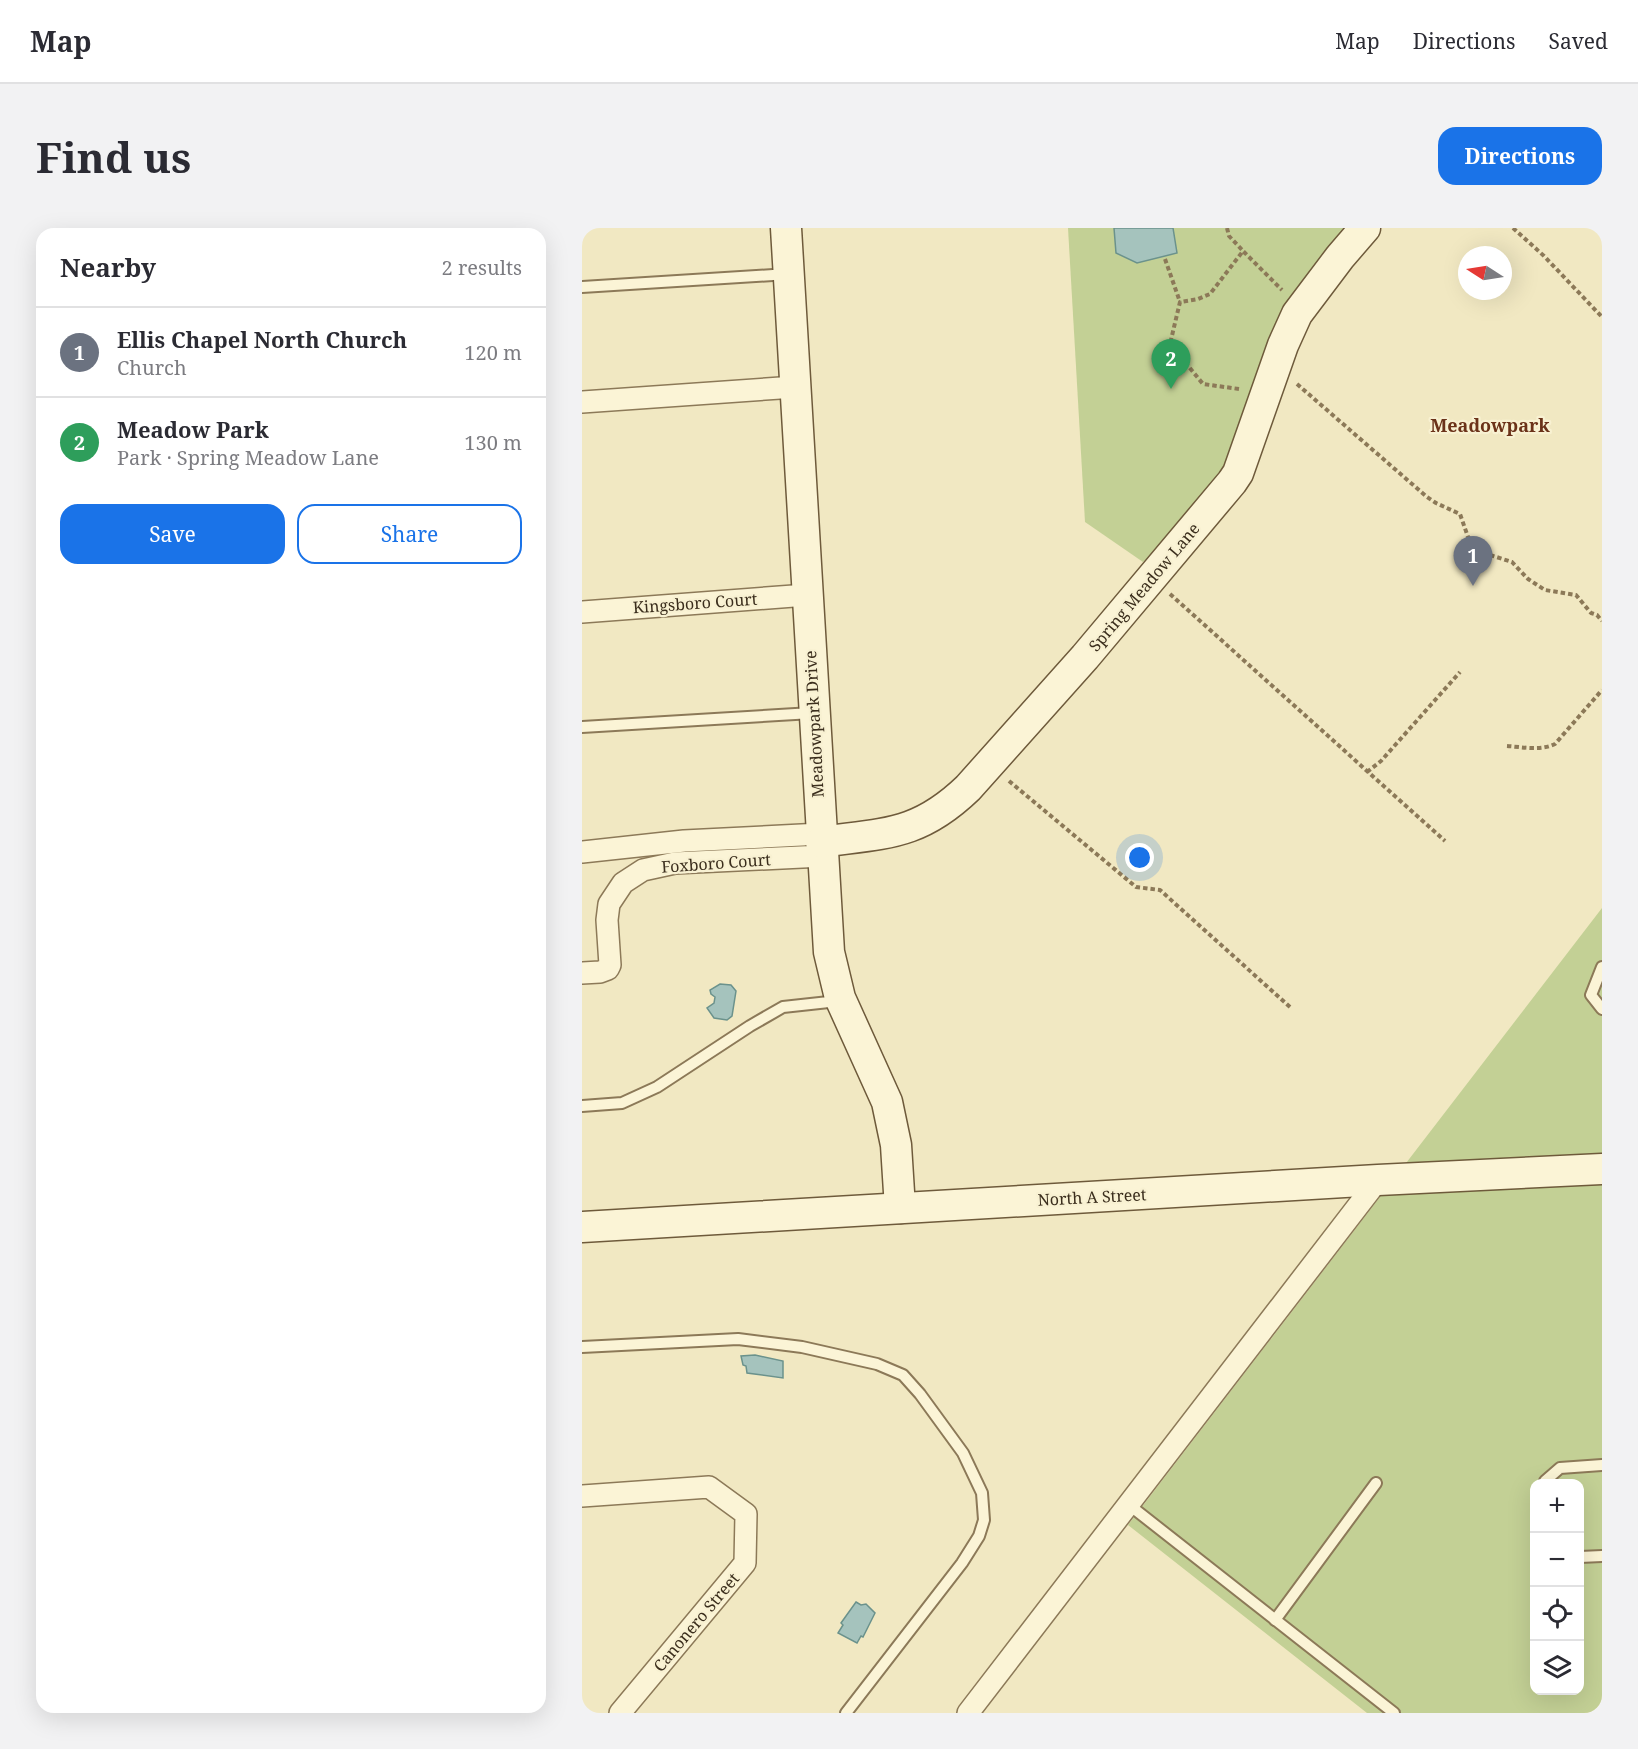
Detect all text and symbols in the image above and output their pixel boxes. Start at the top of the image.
text: Map [30,22,92,60]
text: Map [1335,27,1380,55]
text: Directions [1413,27,1515,55]
text: Saved [1548,27,1608,55]
button: Directions [1438,127,1602,185]
text: Find us [36,128,191,185]
north arrow [1458,246,1512,300]
text: Nearby [60,249,156,285]
text: 2 results [442,254,522,281]
text: Ellis Chapel North Church [117,324,407,354]
text: 1 [74,339,85,366]
text: 120 m [464,339,522,366]
pin: 2 [1152,340,1190,389]
text: Church [117,354,187,381]
district label: Meadowpark [1430,413,1550,437]
text: Meadow Park [117,414,269,444]
text: 2 [74,429,85,456]
text: 130 m [464,429,522,456]
text: Park · Spring Meadow Lane [117,444,379,471]
button: Save [60,504,285,564]
button: Share [297,504,522,564]
street label: Spring Meadow Lane [1084,518,1204,656]
pin: 1 [1454,536,1492,586]
street label: Kingsboro Court [632,588,758,618]
street label: Meadowpark Drive [799,650,829,798]
your location [1125,843,1154,872]
street label: Foxboro Court [661,848,772,878]
street label: North A Street [1037,1183,1147,1211]
map controls [1530,1479,1584,1695]
button: + [1530,1479,1584,1533]
button: − [1530,1533,1584,1587]
street label: Canonero Street [648,1568,744,1676]
button: locate [1530,1587,1584,1641]
button: layers [1530,1641,1584,1695]

